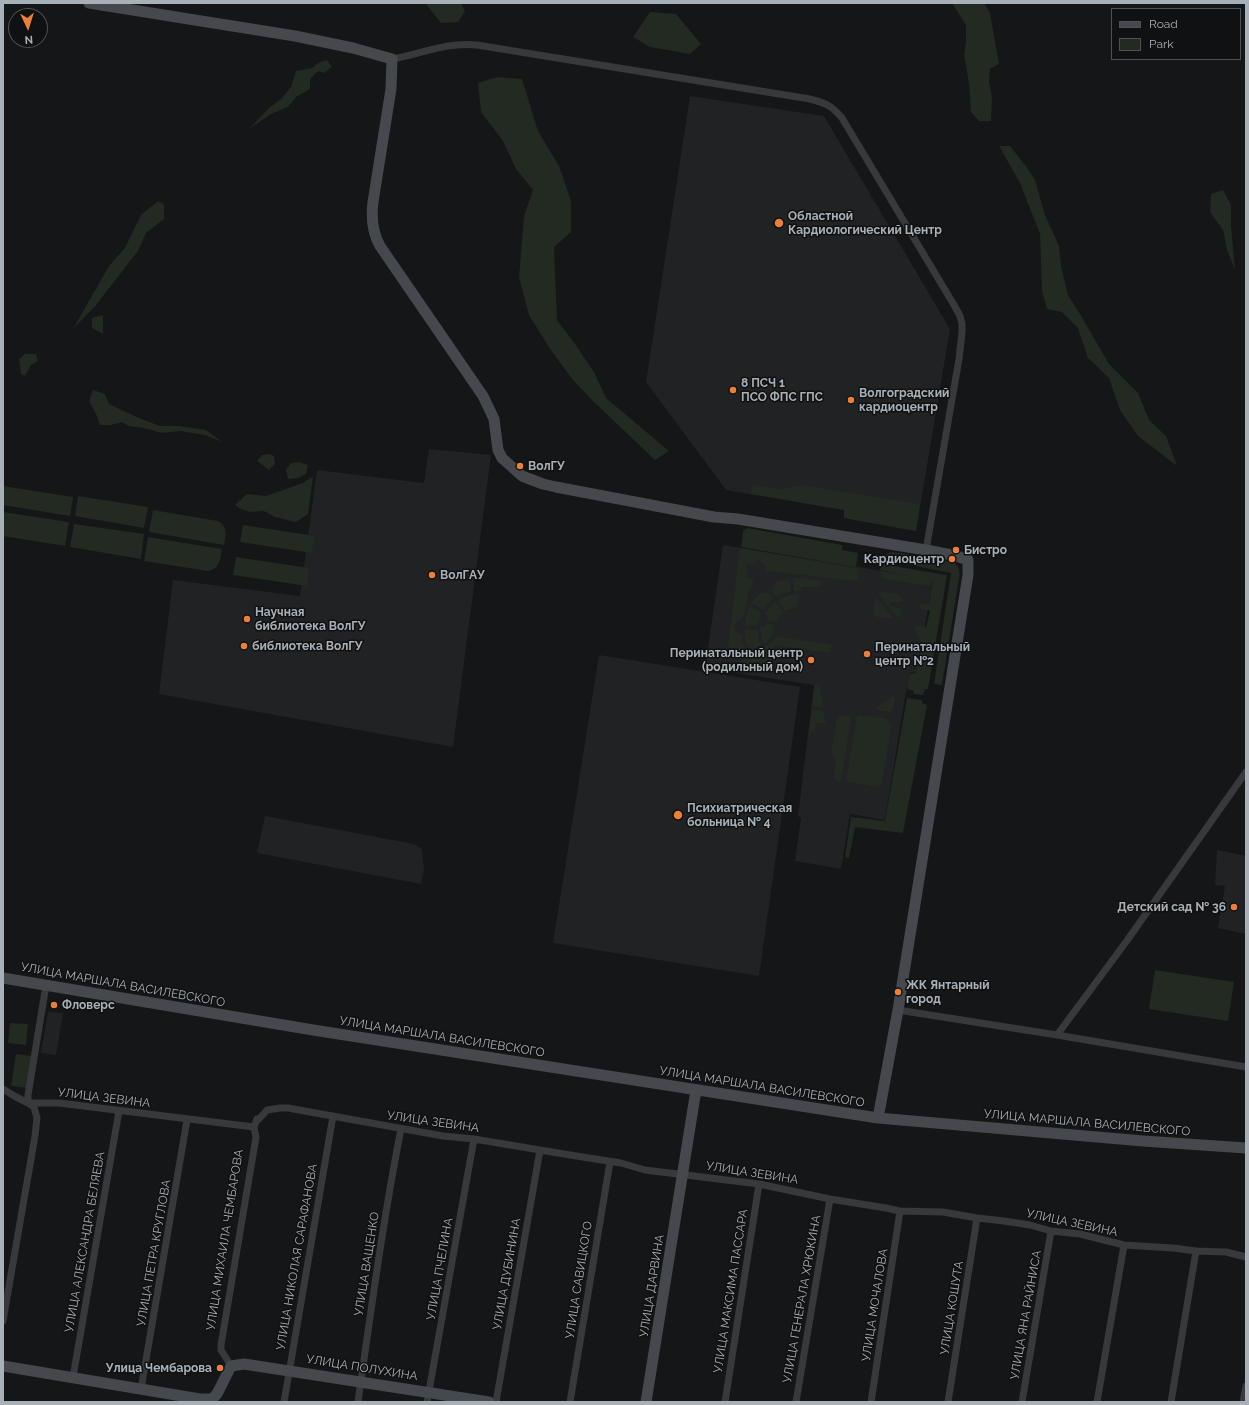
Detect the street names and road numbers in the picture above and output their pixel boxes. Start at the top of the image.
street label: УЛИЦА МАРШАЛА ВАСИЛЕВСКОГО [20,960,226,1010]
street label: УЛИЦА МАРШАЛА ВАСИЛЕВСКОГО [339,1014,545,1060]
street label: УЛИЦА МАРШАЛА ВАСИЛЕВСКОГО [659,1064,865,1110]
street label: УЛИЦА ЗЕВИНА [57,1085,151,1111]
street label: УЛИЦА МАРШАЛА ВАСИЛЕВСКОГО [983,1107,1191,1139]
street label: УЛИЦА ЗЕВИНА [386,1108,480,1136]
street label: УЛИЦА МИХАИЛА ЧЕМБАРОВА [204,1148,246,1332]
street label: УЛИЦА АЛЕКСАНДРА БЕЛЯЕВА [62,1150,108,1334]
street label: УЛИЦА ЗЕВИНА [705,1159,799,1187]
street label: УЛИЦА НИКОЛАЯ САРАФАНОВА [273,1163,321,1351]
street label: УЛИЦА ПЕТРА КРУГЛОВА [134,1178,174,1328]
street label: УЛИЦА ЗЕВИНА [1025,1206,1119,1240]
street label: УЛИЦА МАКСИМА ПАССАРА [711,1208,751,1374]
street label: УЛИЦА ВАЩЕНКО [352,1211,382,1317]
street label: УЛИЦА ГЕНЕРАЛА ХРЮКИНА [780,1214,824,1384]
street label: УЛИЦА ПЧЕЛИНА [424,1217,456,1321]
street label: УЛИЦА ДУБИНИНА [490,1217,524,1331]
street label: УЛИЦА САВИЦКОГО [563,1220,595,1340]
street label: УЛИЦА ДАРВИНА [637,1234,667,1338]
street label: УЛИЦА МОЧАЛОВА [859,1247,891,1363]
street label: УЛИЦА ЯНА РАЙНИСА [1008,1249,1044,1381]
street label: УЛИЦА КОШУТА [937,1260,967,1356]
street label: УЛИЦА ПОЛУХИНА [305,1352,419,1384]

